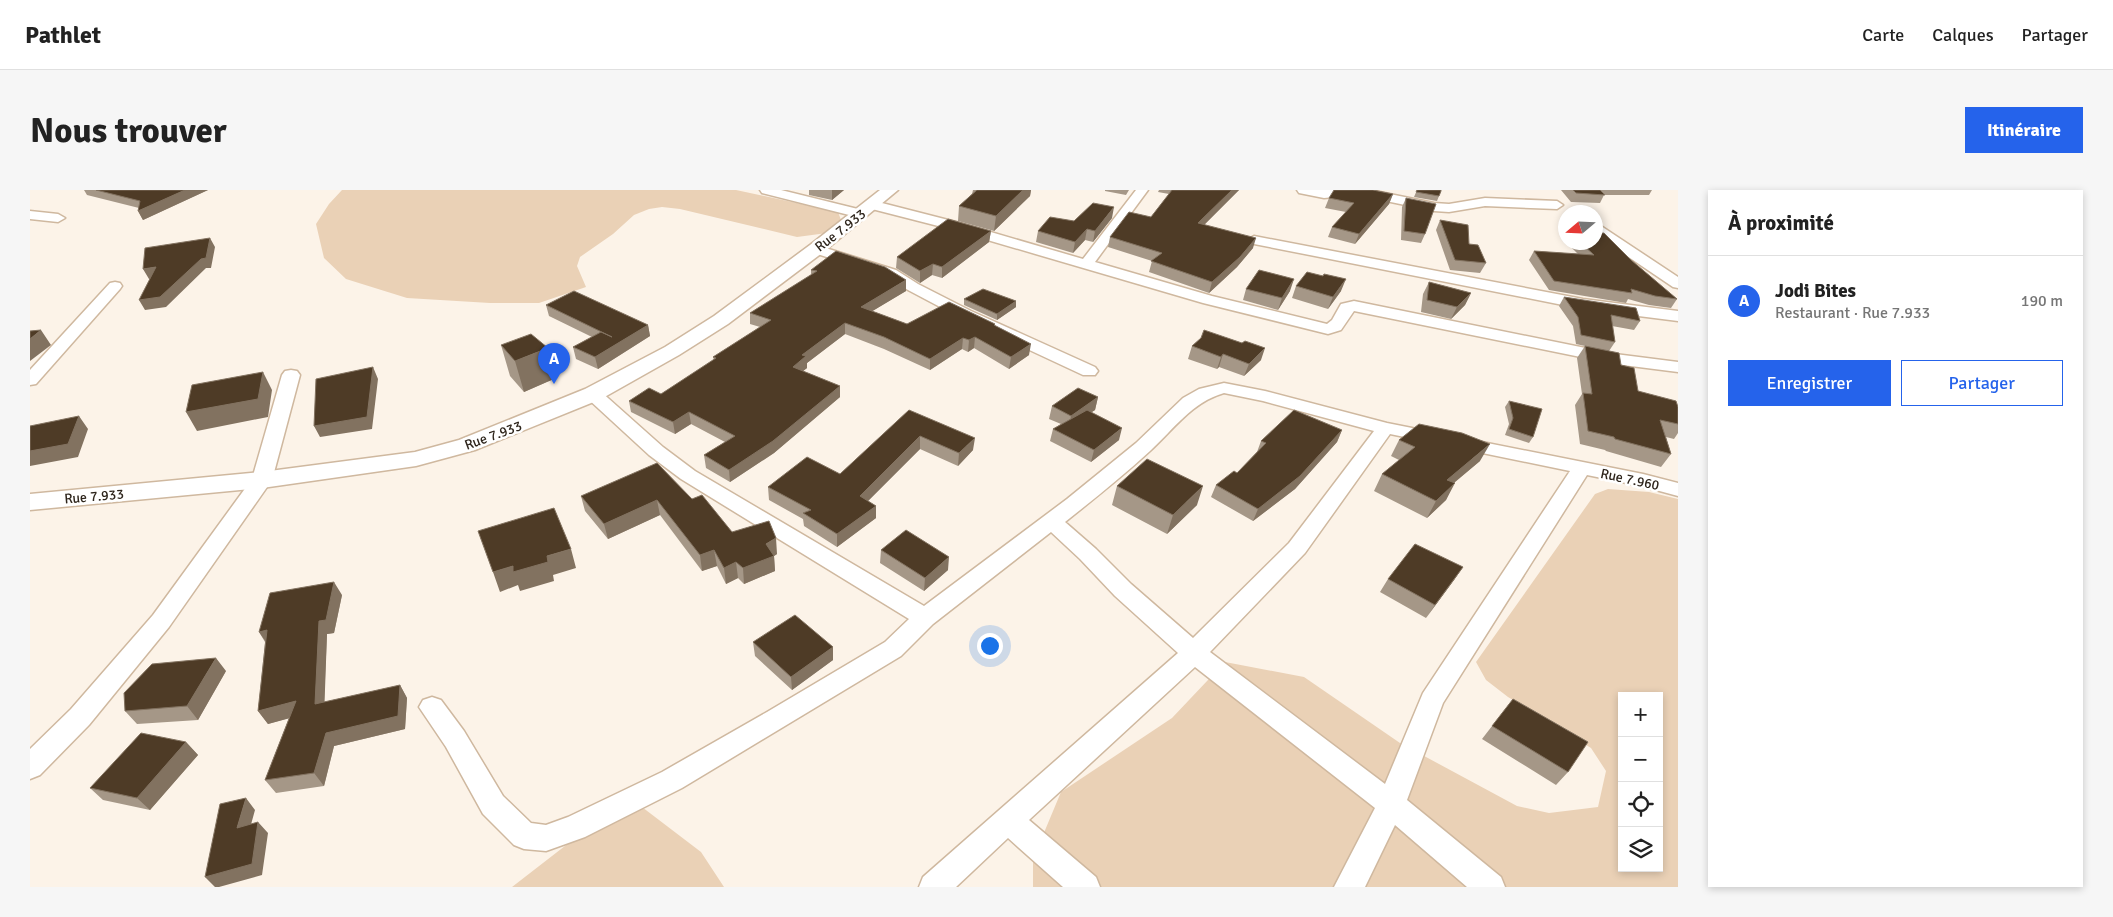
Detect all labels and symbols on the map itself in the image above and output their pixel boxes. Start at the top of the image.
street label: Rue 7.933 [812,205,869,255]
north arrow [1558,205,1603,250]
pin: A [538,343,570,384]
street label: Rue 7.933 [462,417,524,454]
street label: Rue 7.960 [1599,465,1661,494]
street label: Rue 7.933 [64,485,125,508]
your location [977,633,1003,659]

